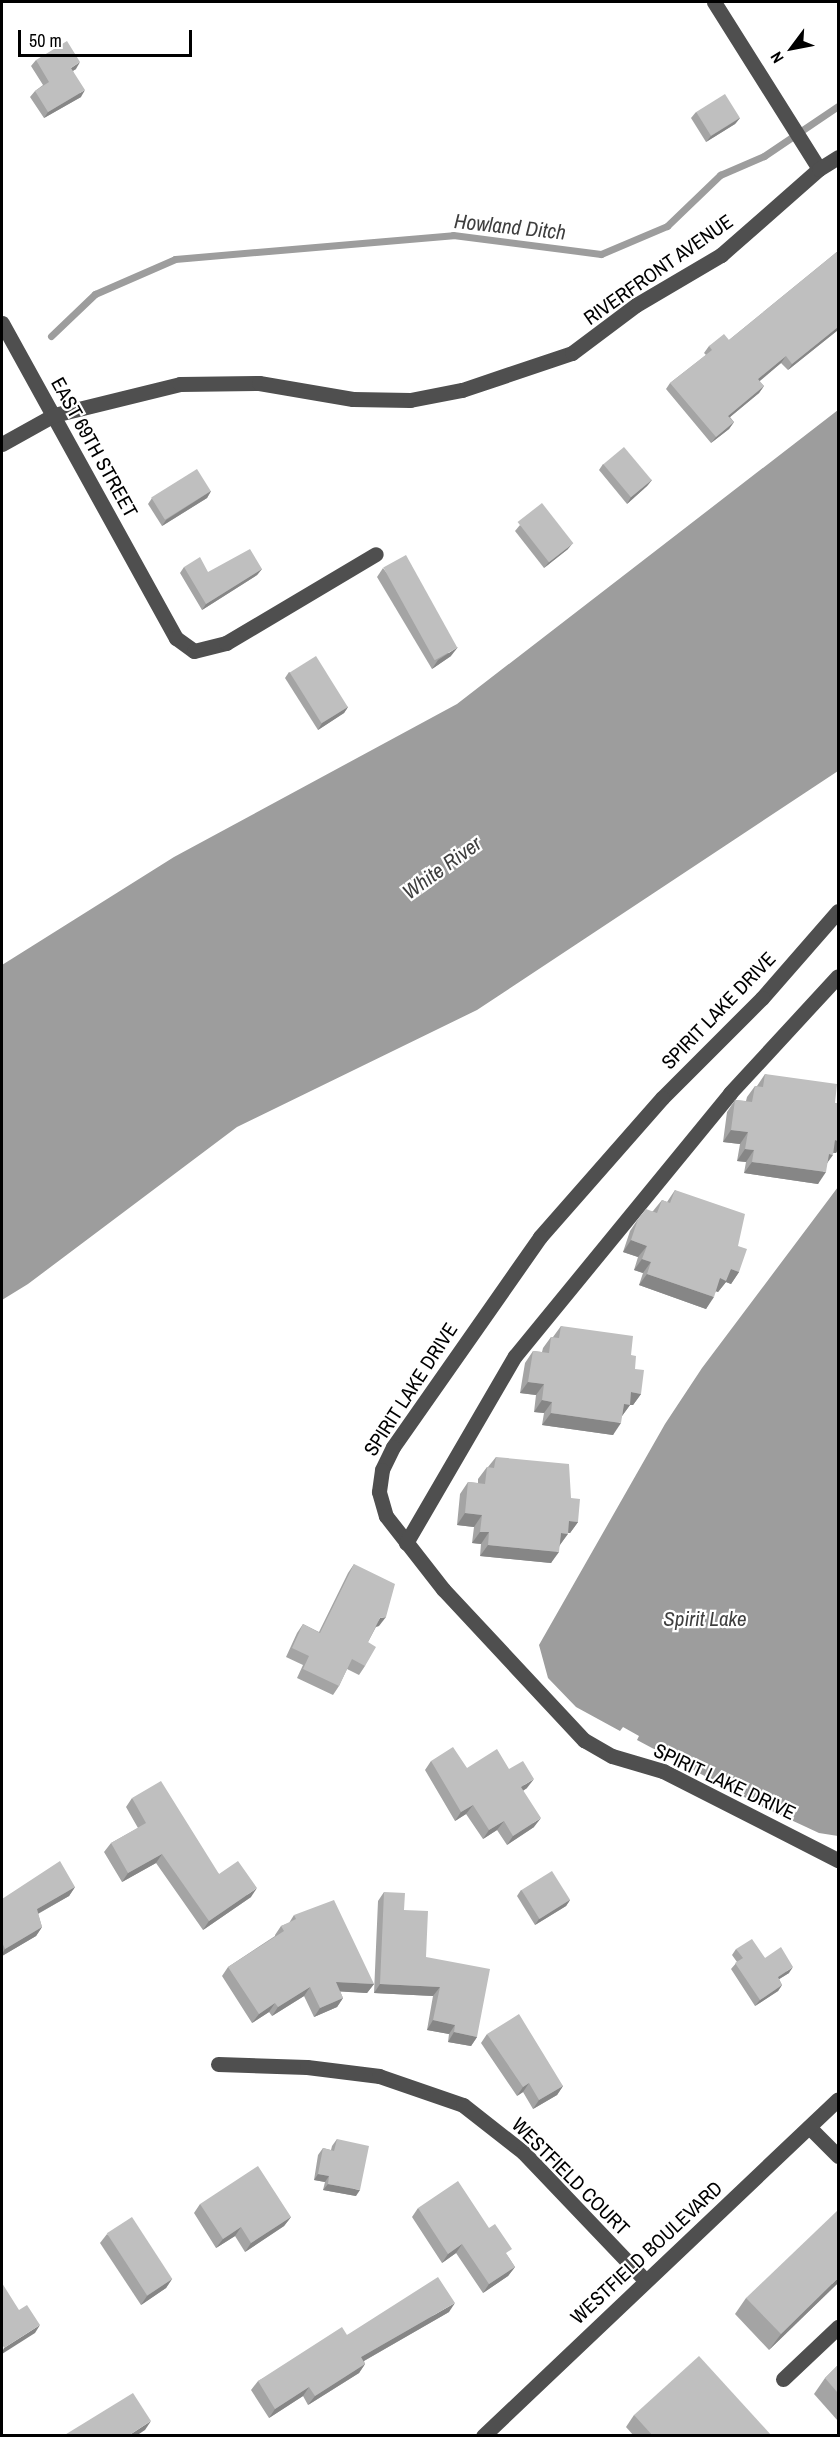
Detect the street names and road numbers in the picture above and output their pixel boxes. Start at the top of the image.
street label: RIVERFRONT AVENUE [578,208,738,330]
street label: EAST 69TH STREET [47,373,143,521]
street label: SPIRIT LAKE DRIVE [656,946,780,1074]
street label: SPIRIT LAKE DRIVE [358,1318,462,1460]
street label: SPIRIT LAKE DRIVE [650,1738,800,1824]
street label: WESTFIELD COURT [507,2112,635,2240]
street label: WESTFIELD BOULEVARD [565,2176,727,2328]

